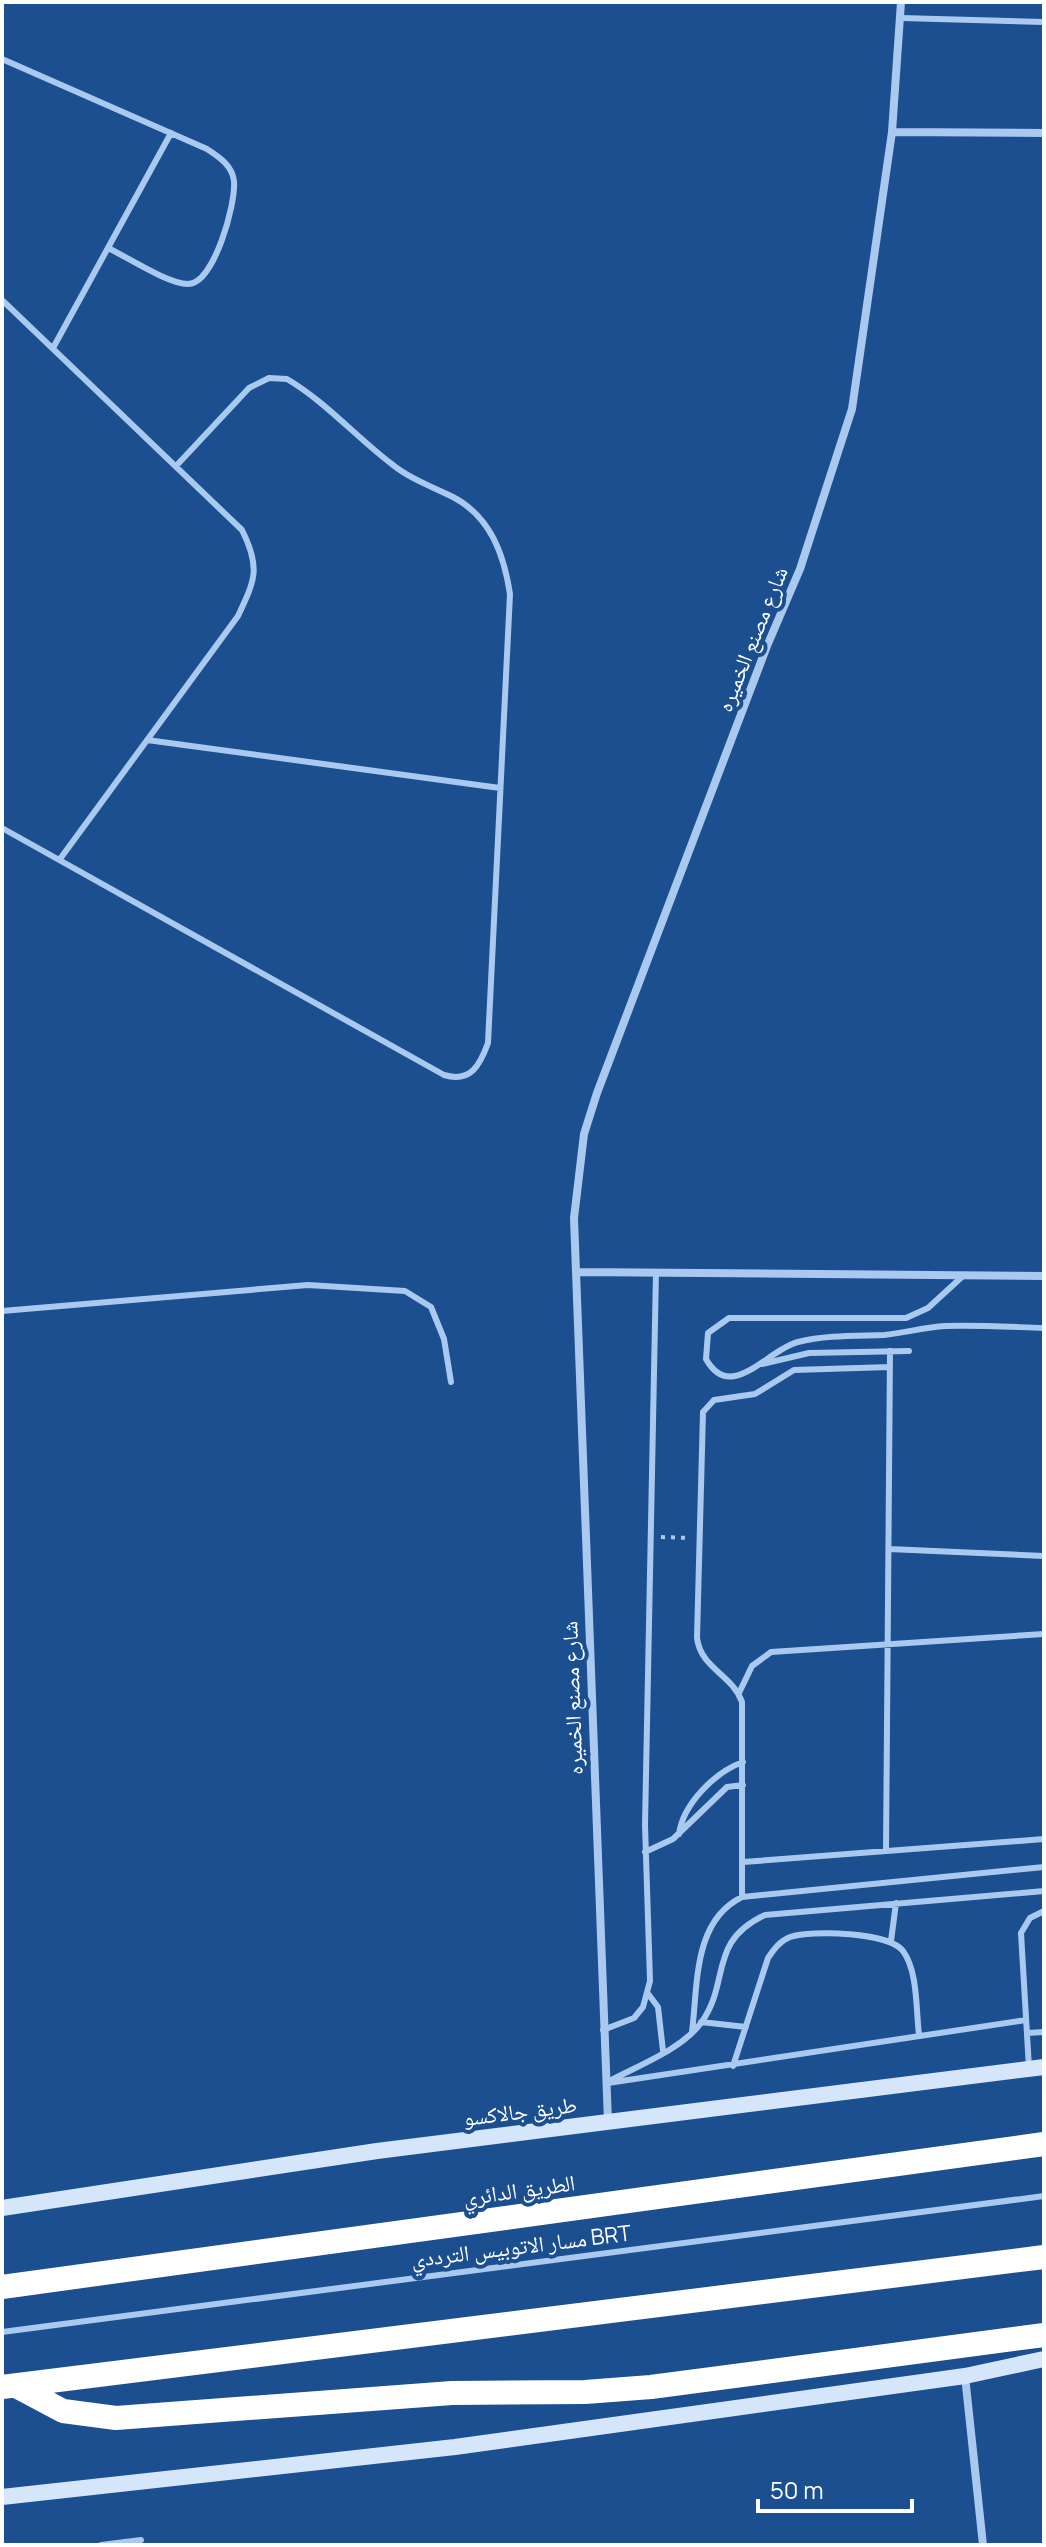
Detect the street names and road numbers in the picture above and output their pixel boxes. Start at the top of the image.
street label: شارع مصنع الخميره [709,562,795,716]
street label: شارع مصنع الخميره [554,1620,590,1776]
street label: طريق جالاكسو [461,2089,579,2133]
street label: الطريق الدائري [461,2167,577,2215]
street label: مسار الاتوبيس الترددي BRT [409,2218,633,2277]

